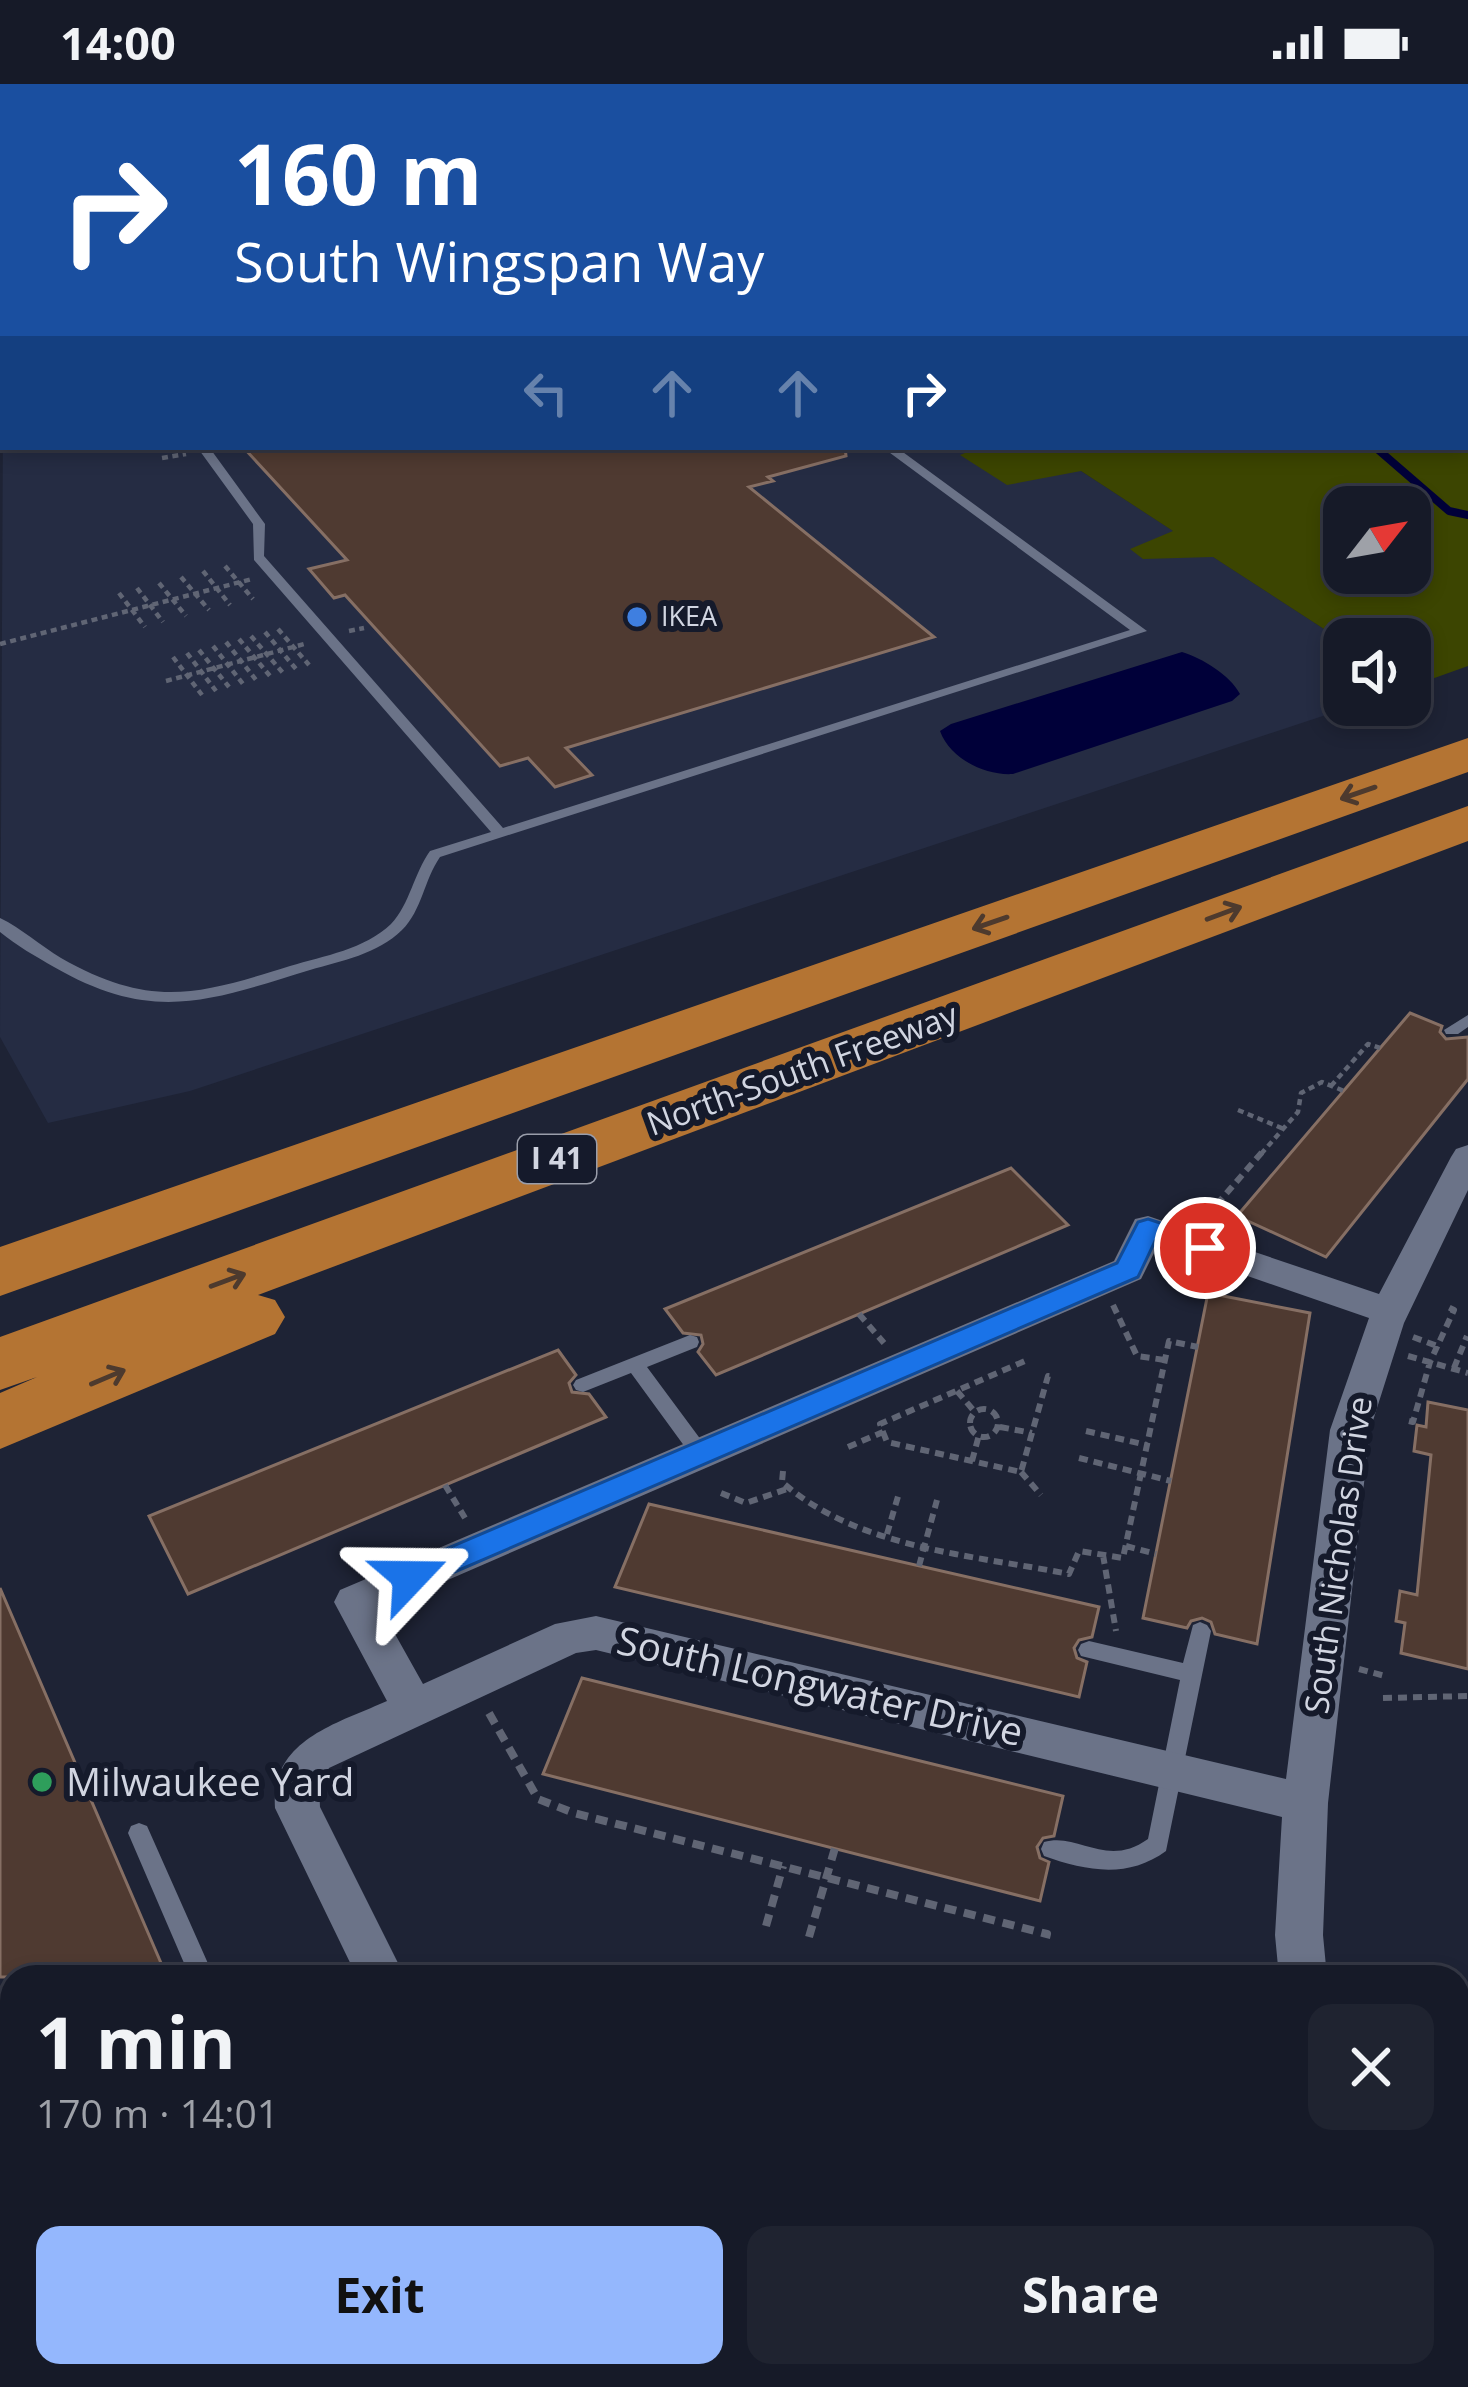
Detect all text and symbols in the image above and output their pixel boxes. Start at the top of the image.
text: 14:00 [60,12,176,73]
text: 160 m [234,115,482,230]
icon: right [36,132,192,288]
text: South Wingspan Way [234,224,764,298]
icon: left [513,360,579,426]
icon: ahead [639,360,705,426]
icon: ahead [765,360,831,426]
icon: right [891,360,957,426]
north arrow [1323,486,1431,594]
map controls [1323,486,1431,726]
place label: IKEA [661,597,718,634]
marker: IKEA [624,604,650,630]
button: sound [1323,618,1431,726]
one-way arrow [1340,784,1377,805]
one-way arrow [1204,901,1241,923]
one-way arrow [972,913,1010,935]
street label: North-South Freeway [640,991,964,1146]
road number: I 41 [518,1135,596,1183]
pin [1154,1197,1256,1299]
icon: arrive [1172,1215,1238,1281]
one-way arrow [209,1268,246,1289]
one-way arrow [88,1365,125,1386]
street label: South Nicholas Drive [1293,1394,1382,1716]
position arrow [347,1514,473,1640]
street label: South Longwater Drive [612,1612,1028,1757]
place label: Milwaukee Yard [66,1754,354,1807]
marker: Milwaukee Yard [29,1769,55,1795]
text: 1 min [36,1992,236,2090]
button: close [1308,2004,1434,2130]
text: 170 m · 14:01 [36,2086,279,2139]
button: Exit [36,2226,723,2364]
button: Share [747,2226,1434,2364]

